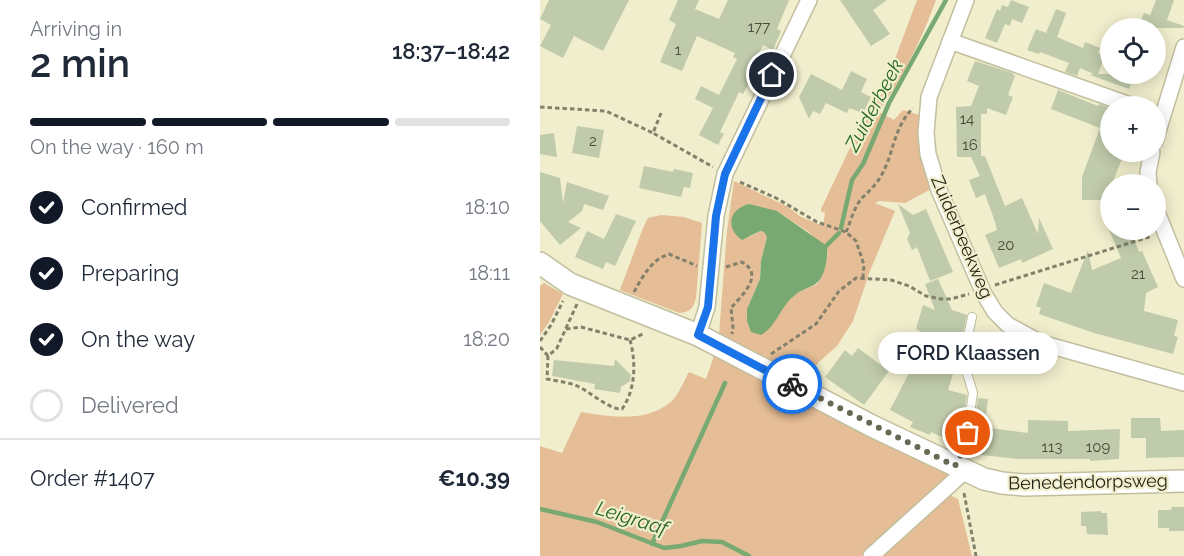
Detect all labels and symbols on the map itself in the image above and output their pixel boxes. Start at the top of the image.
house number: 177 [748,18,770,36]
house number: 1 [675,41,682,59]
pin [746,49,797,100]
water label: Zuiderbeek [839,55,908,156]
house number: 14 [960,110,974,128]
house number: 2 [589,132,597,150]
house number: 16 [962,136,978,154]
street label: Zuiderbeekweg [927,172,998,301]
house number: 20 [998,236,1015,254]
house number: 21 [1131,265,1146,283]
callout: FORD Klaassen [878,331,1058,373]
courier [762,354,822,414]
pin [942,407,993,458]
house number: 113 [1042,438,1062,456]
house number: 109 [1086,438,1110,456]
street label: Benedendorpsweg [1008,470,1168,493]
water label: Leigraaf [593,496,674,541]

